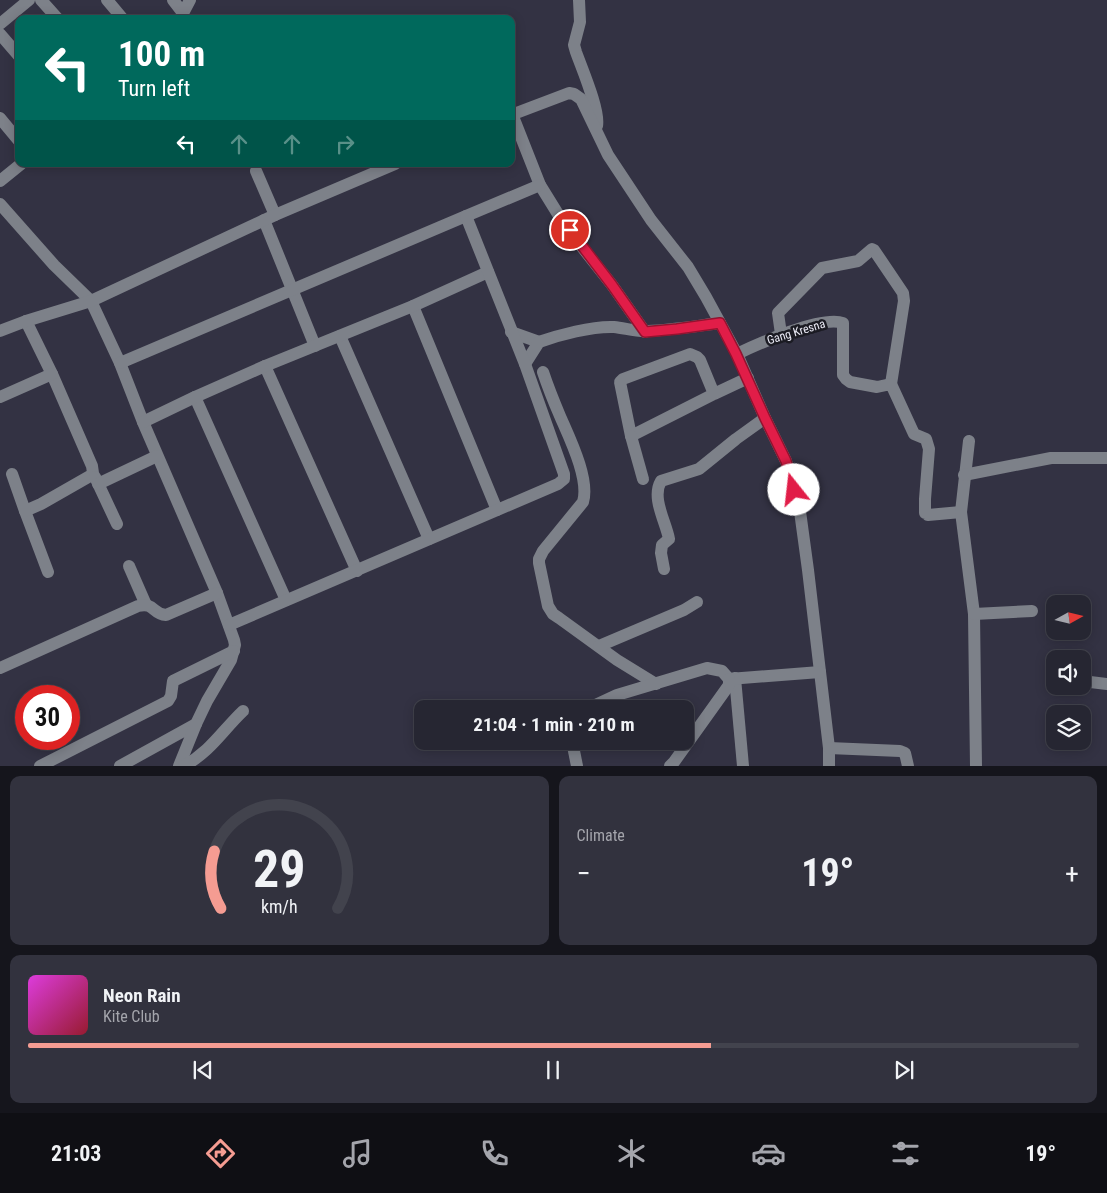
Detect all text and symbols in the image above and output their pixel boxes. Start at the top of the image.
text: 100 m [118,34,205,75]
icon: left [35,35,100,100]
text: Turn left [118,76,190,101]
icon: left [172,130,200,158]
icon: ahead [225,130,253,158]
icon: ahead [278,130,306,158]
icon: right [331,130,359,158]
pin [549,209,591,251]
icon: arrive [556,216,584,244]
street label: Gang Kresna [765,316,827,347]
position arrow [767,463,819,515]
north arrow [1046,595,1091,640]
map controls [1046,595,1091,750]
button: sound [1046,650,1091,695]
speed limit sign: 30 [15,685,80,750]
button: layers [1046,705,1091,750]
text: 21:04 · 1 min · 210 m [473,713,635,736]
text: Climate [577,826,625,845]
text: 29 [253,839,306,900]
text: 19° [801,851,854,895]
text: − [577,857,591,890]
text: + [1065,857,1079,890]
text: km/h [261,896,298,917]
text: Neon Rain [103,984,181,1007]
text: Kite Club [103,1007,160,1026]
icon: previous [189,1056,217,1084]
icon: pause [539,1056,567,1084]
icon: next [890,1056,918,1084]
icon: directions [203,1136,238,1171]
icon: music [340,1136,375,1171]
icon: phone [477,1136,512,1171]
icon: climate [614,1136,649,1171]
icon: car [751,1136,786,1171]
icon: filters [888,1136,923,1171]
text: 21:03 [51,1141,101,1166]
text: 19° [1025,1141,1056,1166]

